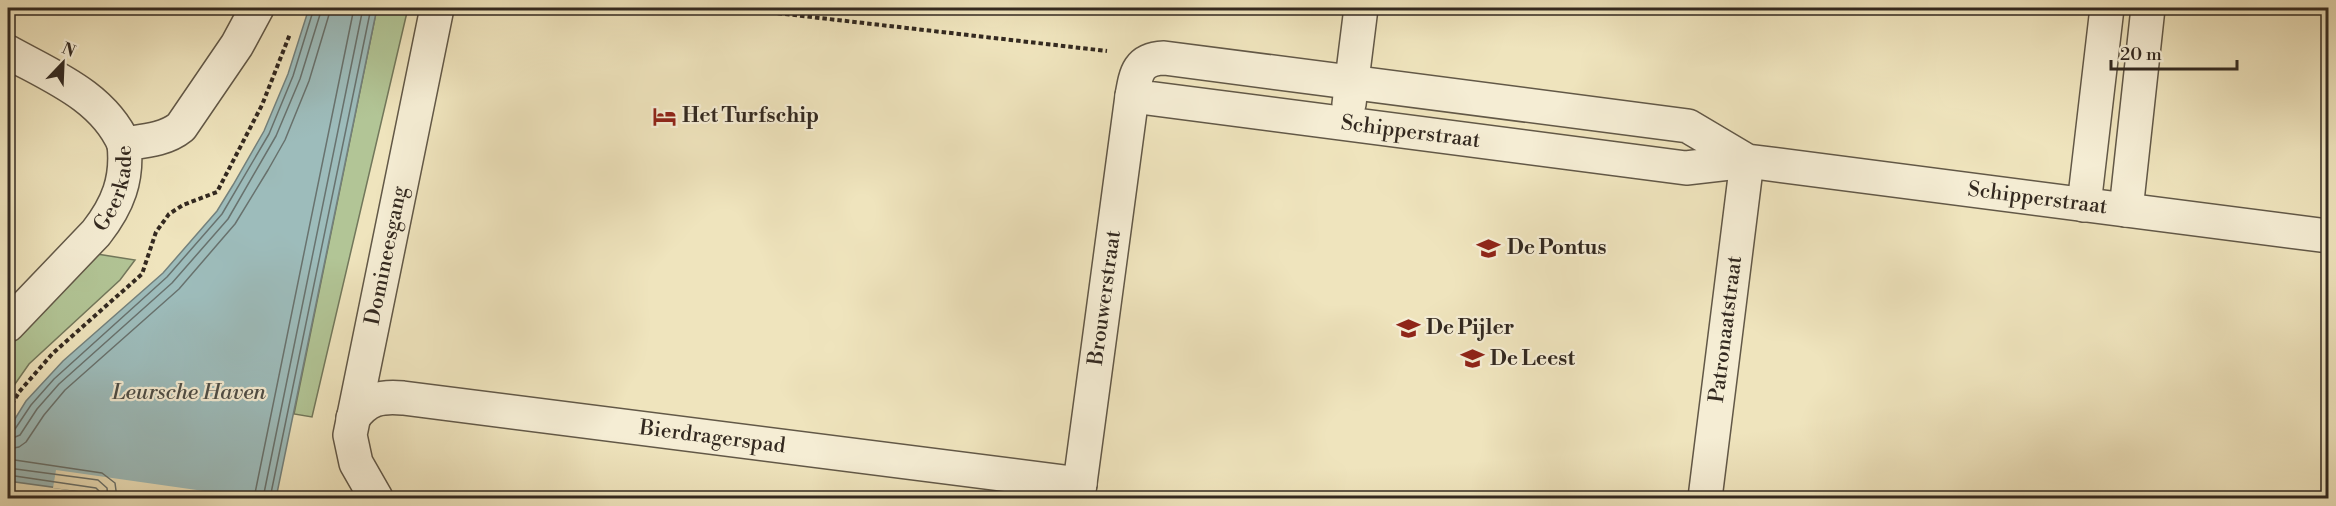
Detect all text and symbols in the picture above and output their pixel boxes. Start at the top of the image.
north arrow [33,33,93,93]
scale bar [2111,33,2237,71]
text: N [59,38,79,62]
text: 20 m [2120,43,2162,66]
hotel icon: Het Turfschip [651,103,677,129]
place label: Het Turfschip [682,103,819,129]
street label: Schipperstraat [1339,110,1482,154]
street label: Geerkade [88,144,138,237]
street label: Schipperstraat [1966,177,2109,220]
street label: Domineesgang [360,184,413,327]
street label: Brouwerstraat [1083,228,1127,368]
school or university icon: De Pontus [1476,235,1502,261]
place label: De Pontus [1507,235,1606,261]
street label: Patronaatstraat [1704,254,1748,404]
school or university icon: De Pijler [1395,315,1421,341]
place label: De Pijler [1426,315,1514,341]
school or university icon: De Leest [1459,346,1485,372]
place label: De Leest [1490,346,1576,372]
water label: Leursche Haven [111,379,266,406]
street label: Bierdragerspad [637,415,787,459]

